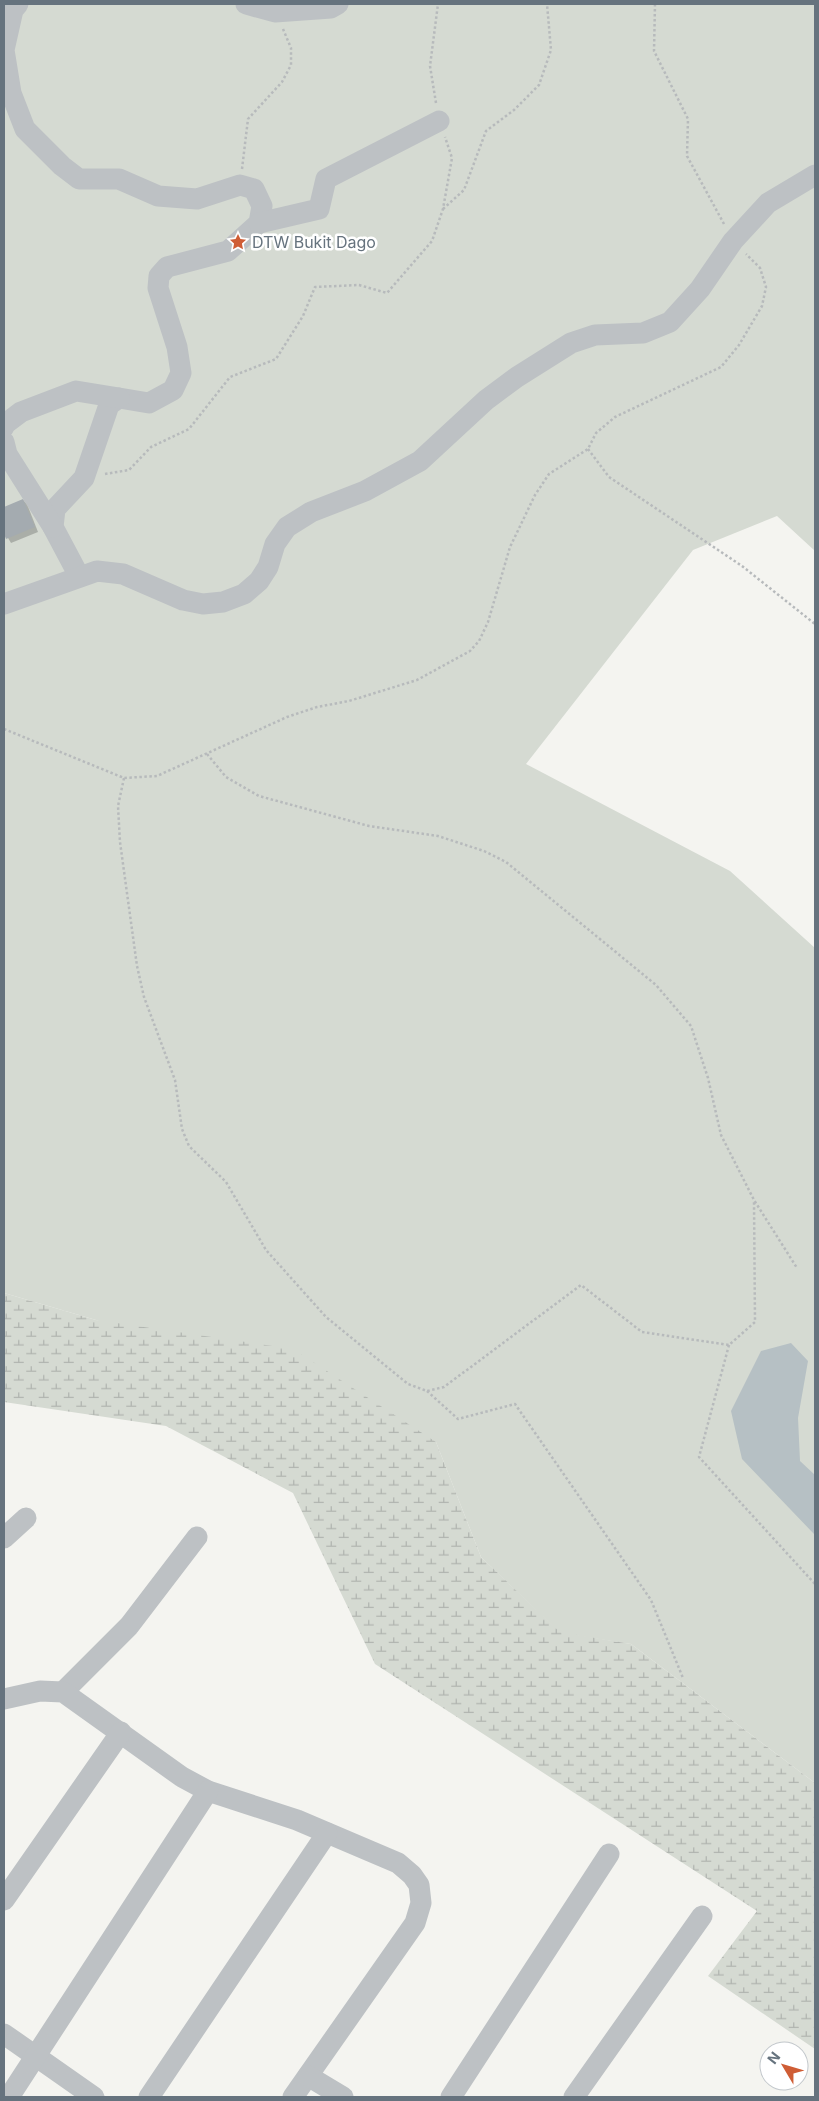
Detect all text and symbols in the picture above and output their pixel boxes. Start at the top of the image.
place icon: DTW Bukit Dago [228,232,248,252]
place label: DTW Bukit Dago [252,232,376,252]
north arrow [759,2041,809,2091]
text: N [763,2048,783,2067]

